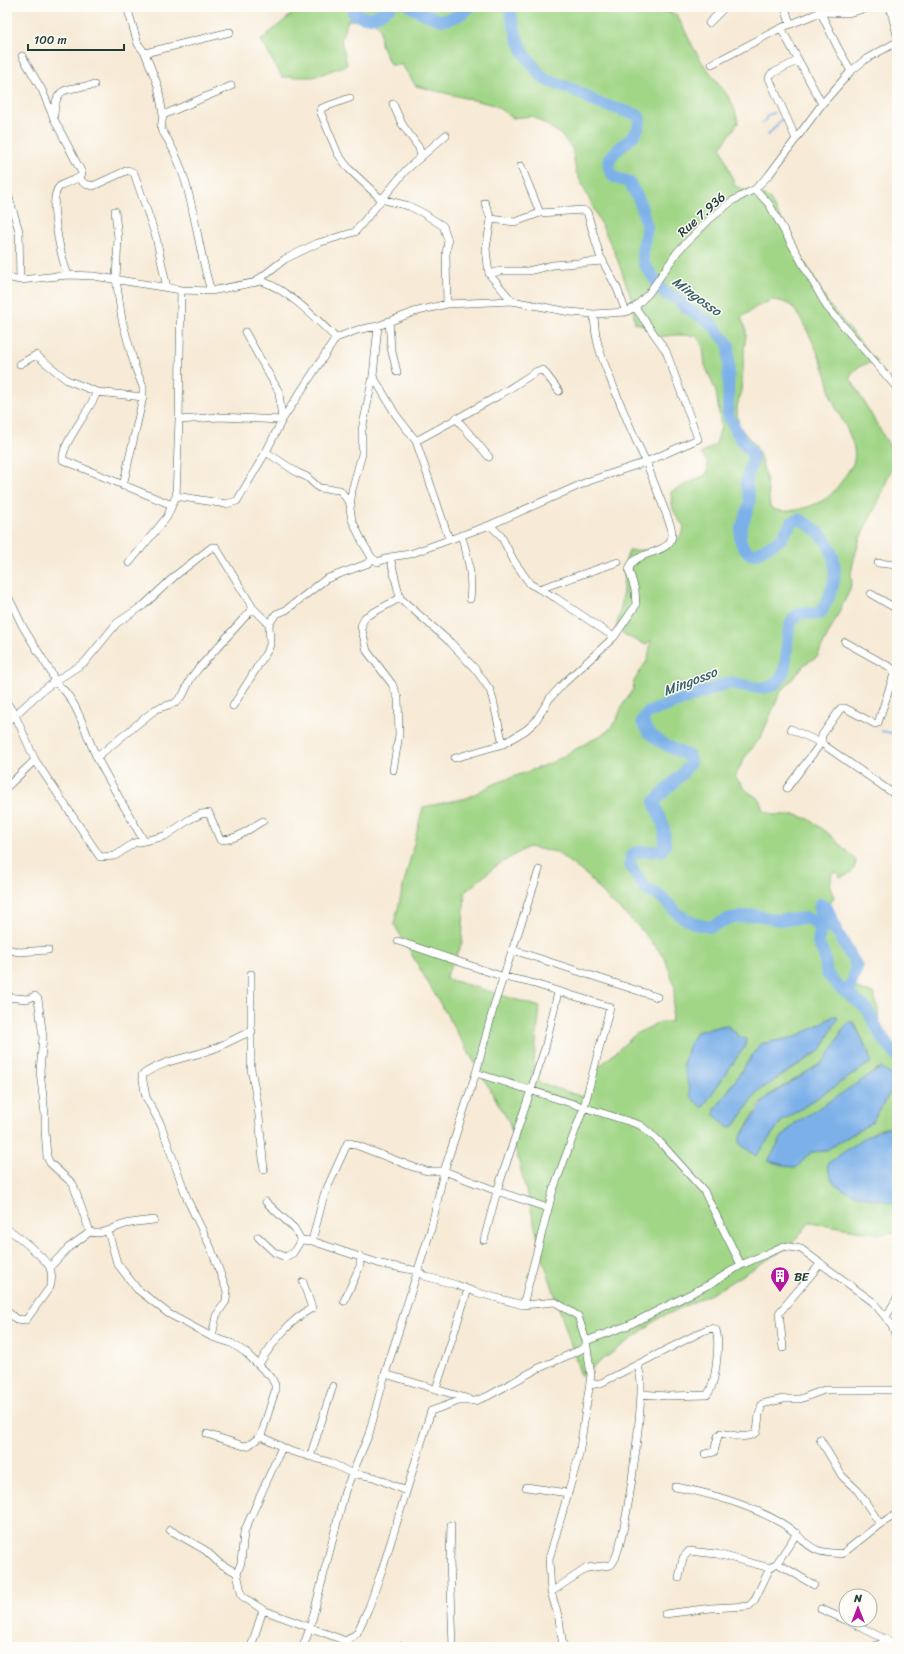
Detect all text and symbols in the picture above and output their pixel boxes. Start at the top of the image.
scale bar [28,26,124,52]
text: 100 m [34,29,67,51]
street label: Rue 7.936 [672,186,731,243]
water label: Mingosso [667,270,728,324]
water label: Mingosso [659,659,722,703]
building icon: BE [769,1265,791,1293]
place label: BE [794,1265,810,1288]
north arrow [838,1588,878,1628]
text: N [853,1589,862,1608]

